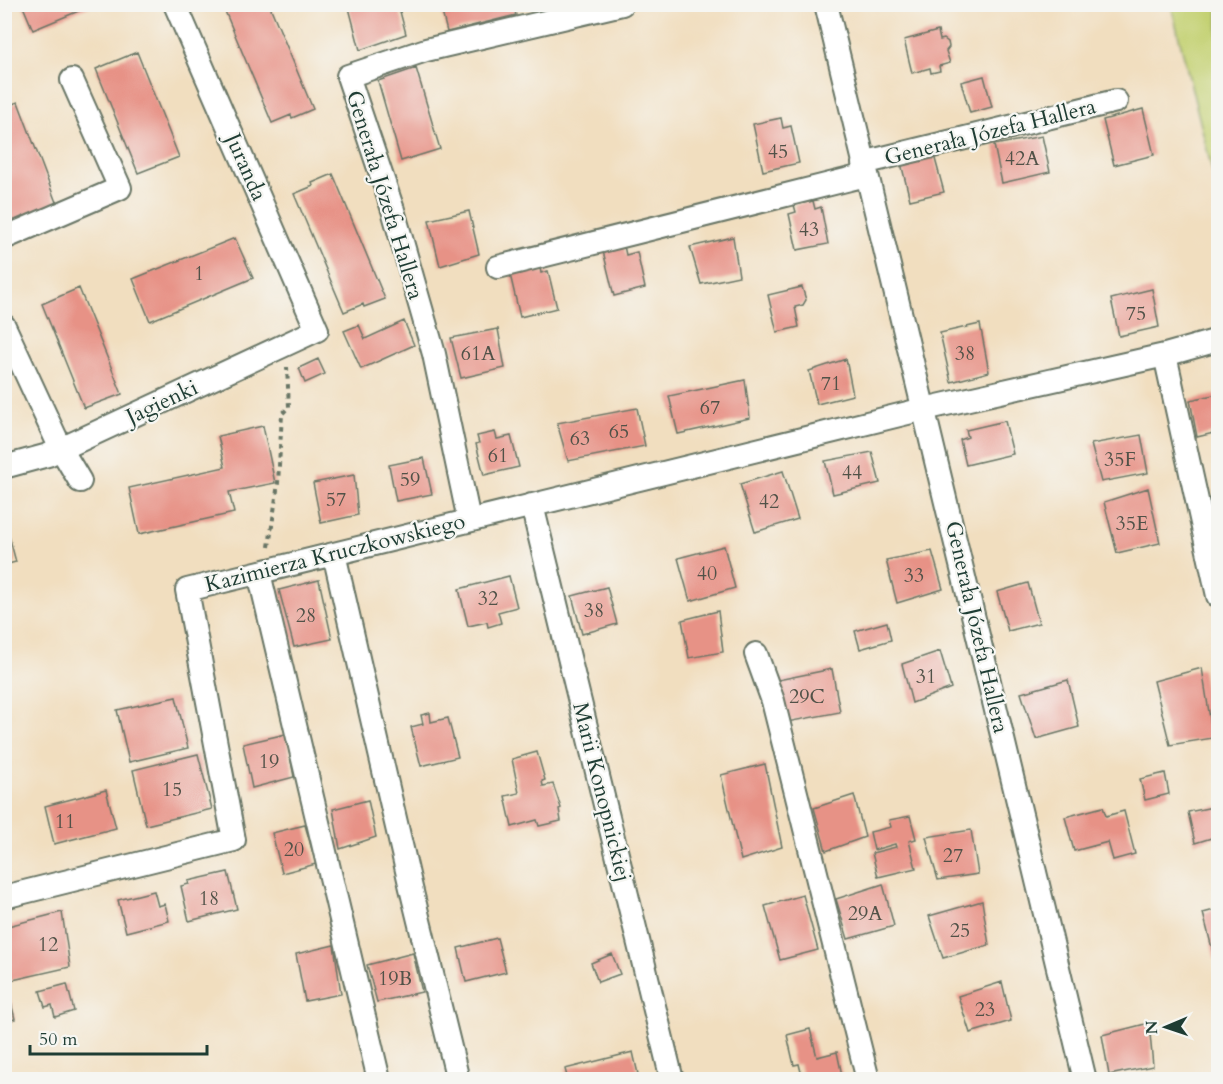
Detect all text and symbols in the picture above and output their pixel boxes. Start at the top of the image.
street label: Generała Józefa Hallera [339,87,431,304]
street label: Generała Józefa Hallera [881,91,1099,173]
street label: Juranda [217,126,274,206]
house number: 45 [768,138,788,165]
house number: 42A [1005,145,1040,172]
house number: 43 [799,216,819,243]
house number: 1 [194,260,204,287]
house number: 75 [1126,300,1146,327]
house number: 61A [461,340,496,367]
house number: 38 [955,340,975,367]
house number: 71 [821,370,841,397]
street label: Jagienki [119,372,203,433]
house number: 67 [700,394,720,421]
house number: 65 [609,418,629,445]
house number: 63 [570,425,590,452]
house number: 61 [488,442,508,469]
house number: 35F [1104,446,1136,473]
house number: 44 [842,459,862,486]
house number: 59 [400,466,420,493]
house number: 57 [326,486,346,513]
house number: 42 [759,488,779,515]
street label: Kazimierza Kruczkowskiego [202,506,468,600]
house number: 35E [1116,510,1148,537]
street label: Generała Józefa Hallera [938,518,1016,736]
house number: 40 [697,560,717,587]
house number: 33 [904,562,924,589]
house number: 32 [478,585,498,612]
house number: 38 [584,597,604,624]
house number: 28 [296,602,316,629]
house number: 31 [916,663,936,690]
house number: 29C [789,683,825,710]
street label: Marii Konopnickiej [565,699,639,885]
house number: 19 [259,748,279,775]
house number: 15 [162,776,182,803]
house number: 11 [55,808,75,835]
house number: 20 [284,836,304,863]
house number: 27 [943,842,963,869]
house number: 18 [199,885,219,912]
house number: 29A [848,900,883,927]
house number: 25 [950,917,970,944]
house number: 12 [38,931,58,958]
house number: 19B [378,965,412,992]
house number: 23 [975,996,995,1023]
north arrow [1136,997,1196,1057]
scale bar [30,1018,207,1056]
text: N [1141,1020,1163,1035]
text: 50 m [39,1027,78,1052]

